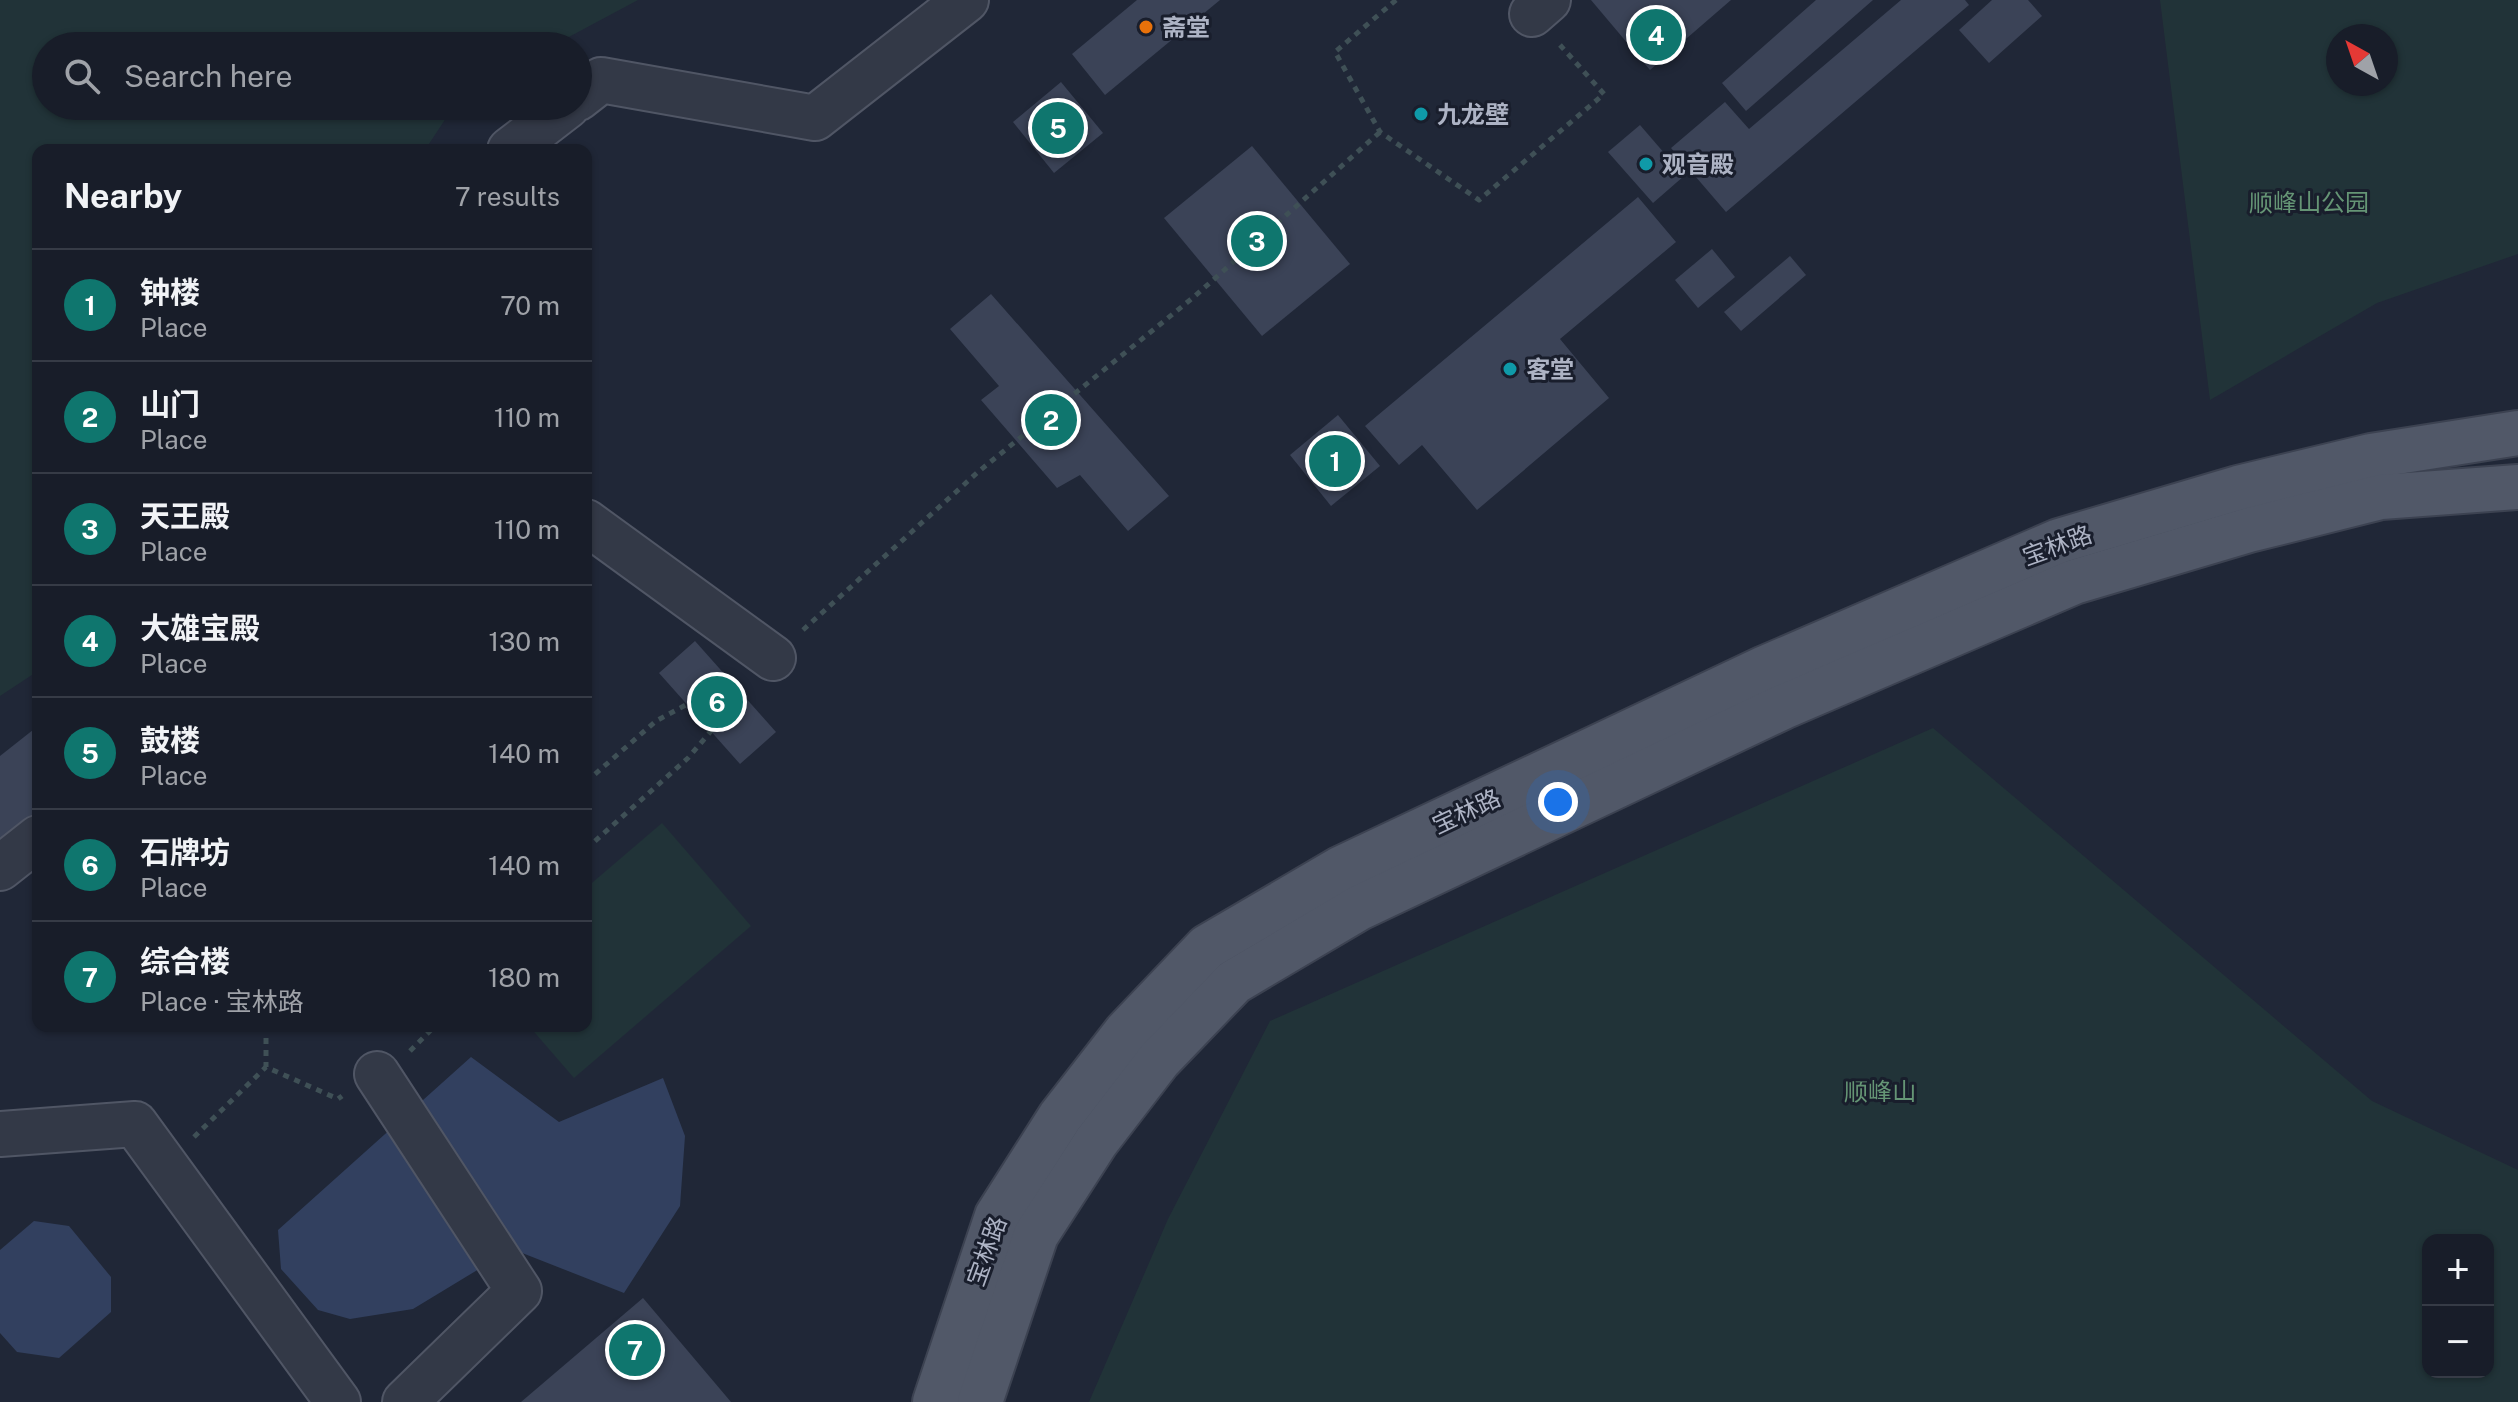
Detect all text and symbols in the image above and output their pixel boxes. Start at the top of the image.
pin: 4 [1630,5,1682,65]
place label: 斋堂 [1162,13,1210,41]
marker: 斋堂 [1137,18,1155,36]
north arrow [2326,24,2398,96]
search box [32,32,592,120]
icon: search [60,54,104,98]
text: Search here [124,58,292,94]
pin: 5 [1032,98,1084,158]
place label: 九龙壁 [1437,100,1509,128]
marker: 九龙壁 [1412,105,1430,123]
place label: 观音殿 [1662,150,1734,178]
marker: 观音殿 [1637,155,1655,173]
text: Nearby [64,176,182,216]
text: 7 results [455,181,560,212]
park label: 顺峰山公园 [2249,188,2369,216]
pin: 3 [1231,211,1283,271]
text: 钟楼 [140,274,200,310]
text: 1 [84,290,96,321]
text: 70 m [500,290,560,321]
text: Place [140,312,207,343]
place label: 客堂 [1526,355,1574,383]
marker: 客堂 [1501,360,1519,378]
text: 山门 [140,386,200,422]
pin: 2 [1025,390,1077,450]
text: 2 [82,402,98,433]
text: 110 m [494,402,560,433]
text: Place [140,424,207,455]
pin: 1 [1309,431,1361,491]
text: 天王殿 [140,498,230,534]
text: 3 [81,514,99,545]
text: 110 m [494,514,560,545]
street label: 宝林路 [2018,520,2096,570]
text: Place [140,536,207,567]
text: 大雄宝殿 [140,610,260,646]
text: 4 [81,626,99,657]
text: 130 m [488,626,560,657]
text: Place [140,648,207,679]
pin: 6 [691,672,743,732]
text: 鼓楼 [140,722,200,758]
text: 5 [81,738,99,769]
text: 140 m [488,738,560,769]
text: Place [140,760,207,791]
your location [1538,782,1578,822]
street label: 宝林路 [1427,783,1505,839]
text: 石牌坊 [140,834,230,870]
text: 6 [81,850,99,881]
text: 140 m [488,850,560,881]
text: Place [140,872,207,903]
text: 综合楼 [140,943,230,979]
text: 7 [82,962,98,993]
text: 180 m [488,962,560,993]
text: Place · 宝林路 [140,986,304,1017]
park label: 顺峰山 [1844,1077,1916,1105]
street label: 宝林路 [961,1212,1011,1290]
map controls [2422,1234,2494,1378]
button: + [2422,1234,2494,1306]
button: − [2422,1306,2494,1378]
pin: 7 [609,1320,661,1380]

